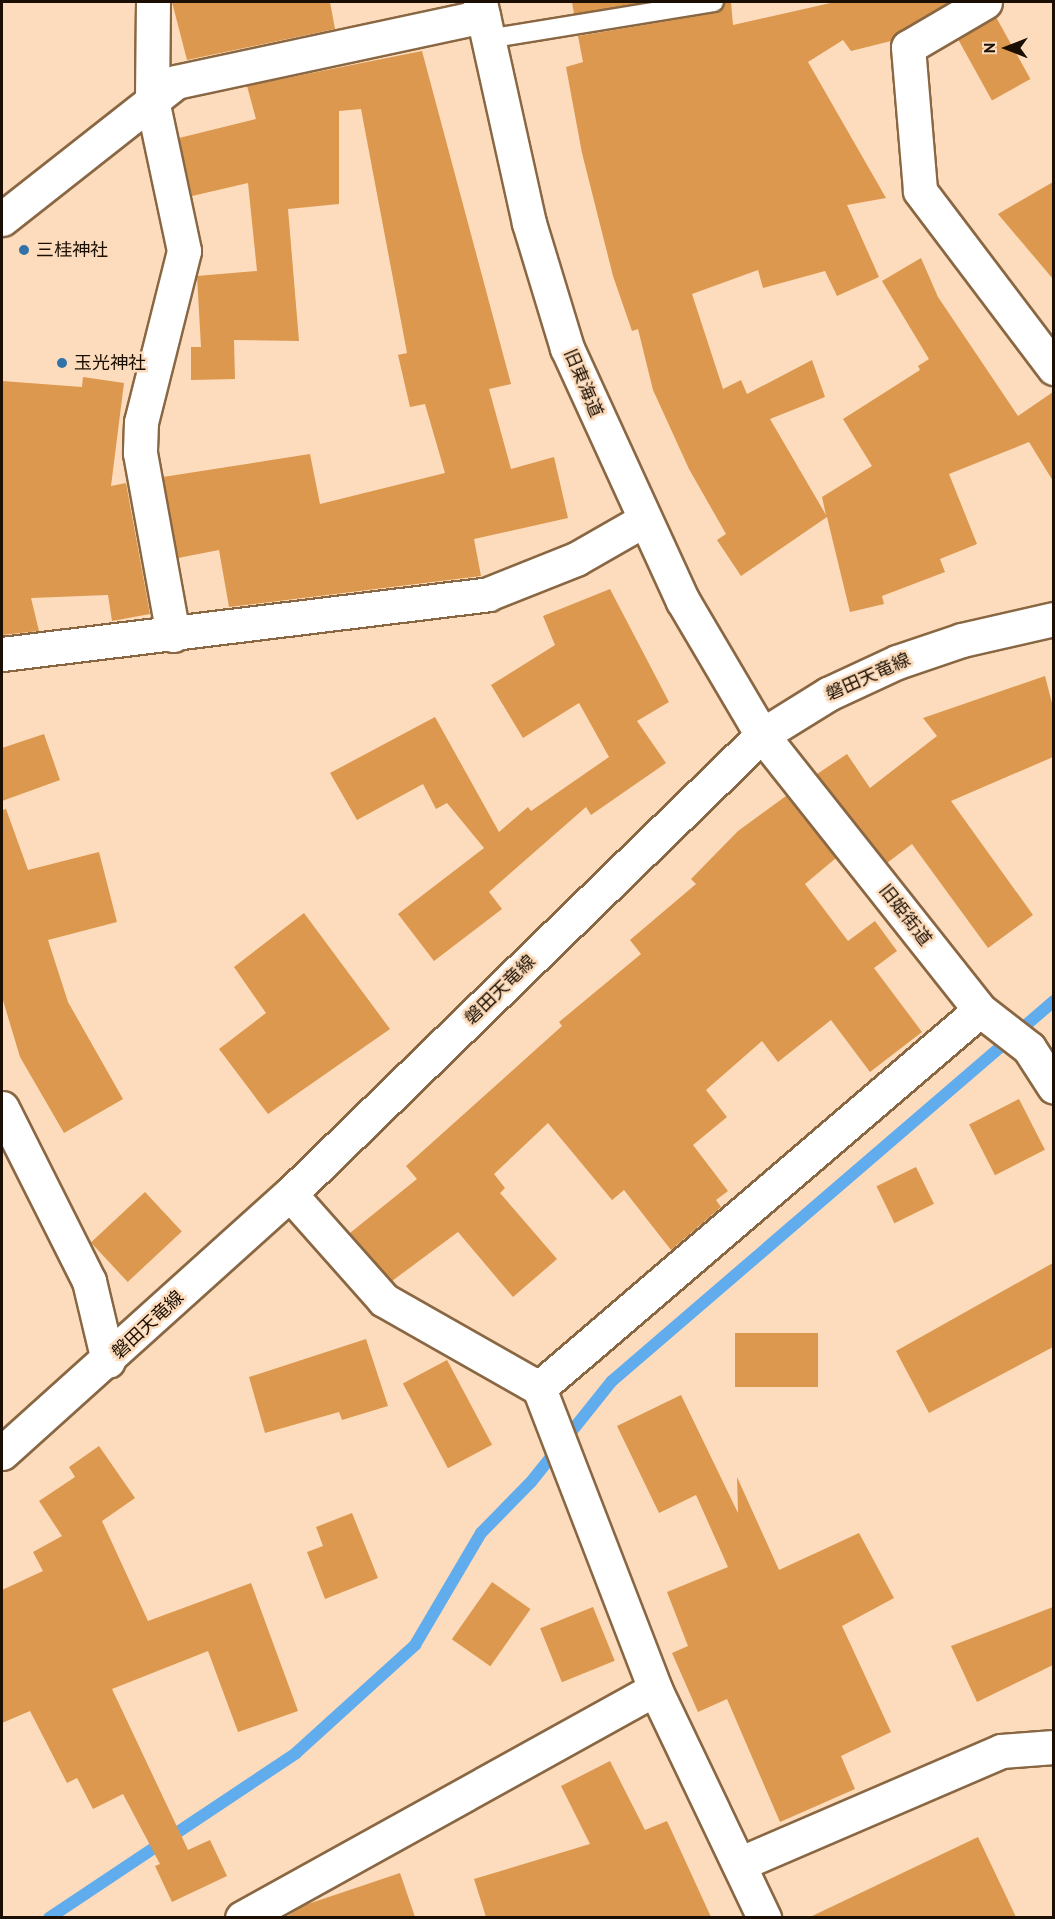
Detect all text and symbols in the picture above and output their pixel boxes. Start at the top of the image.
north arrow [977,18,1037,78]
text: N [979,43,999,53]
place label: 三桂神社 [36,239,108,261]
marker: 三桂神社 [17,243,31,257]
street label: 旧東海道 [559,346,607,420]
place label: 玉光神社 [74,352,146,374]
marker: 玉光神社 [55,356,69,370]
street label: 磐田天竜線 [822,649,914,705]
street label: 旧姫街道 [874,880,936,950]
street label: 磐田天竜線 [460,951,540,1029]
street label: 磐田天竜線 [108,1286,188,1364]

